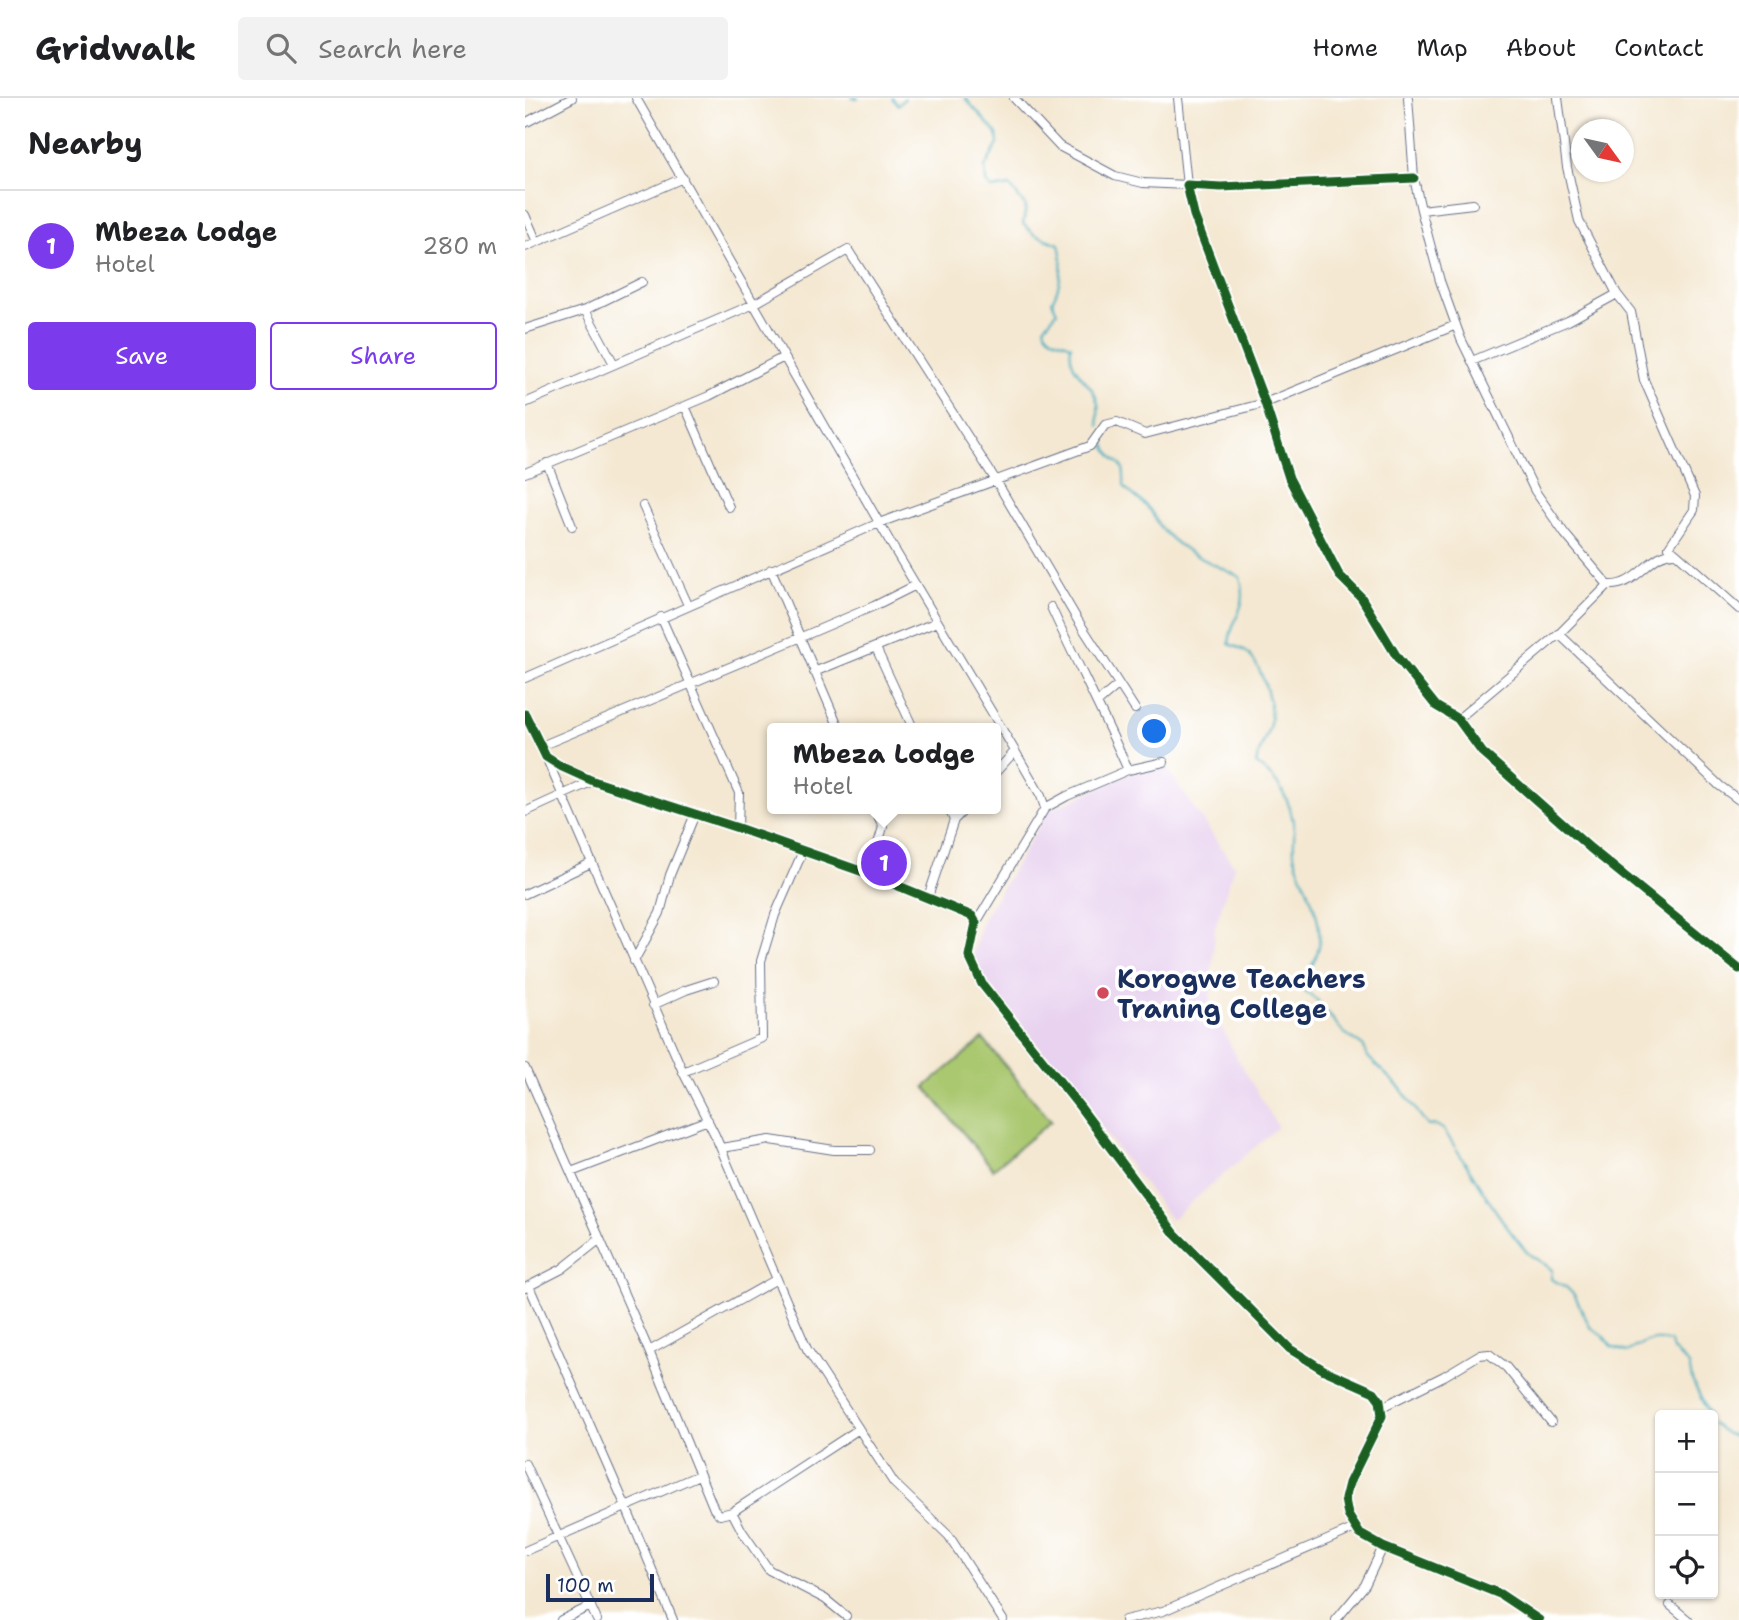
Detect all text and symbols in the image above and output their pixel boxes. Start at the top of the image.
search box [238,17,728,80]
text: Gridwalk [35,26,196,71]
icon: search [262,29,300,67]
text: Search here [318,31,467,66]
text: Home [1312,32,1378,64]
text: Map [1416,32,1468,64]
text: About [1506,32,1576,64]
text: Contact [1614,32,1704,64]
north arrow [1571,119,1634,182]
text: Nearby [28,123,143,164]
text: Mbeza Lodge [95,214,277,249]
text: 1 [46,231,56,261]
text: 280 m [422,231,497,261]
text: Hotel [95,249,155,279]
button: Save [28,322,256,390]
button: Share [270,322,497,390]
your location [1137,714,1171,748]
popup [767,723,1001,814]
text: Mbeza Lodge [793,736,975,771]
text: Hotel [793,771,852,801]
pin: 1 [861,837,907,889]
place label: Korogwe Teachers Traning College [1117,961,1366,1026]
marker: Korogwe Teachers Traning College [1095,985,1111,1001]
map controls [1655,1410,1718,1599]
button: + [1655,1410,1718,1473]
button: − [1655,1473,1718,1536]
button: locate [1655,1536,1718,1599]
scale bar [546,1571,655,1603]
text: 100 m [557,1573,614,1598]

